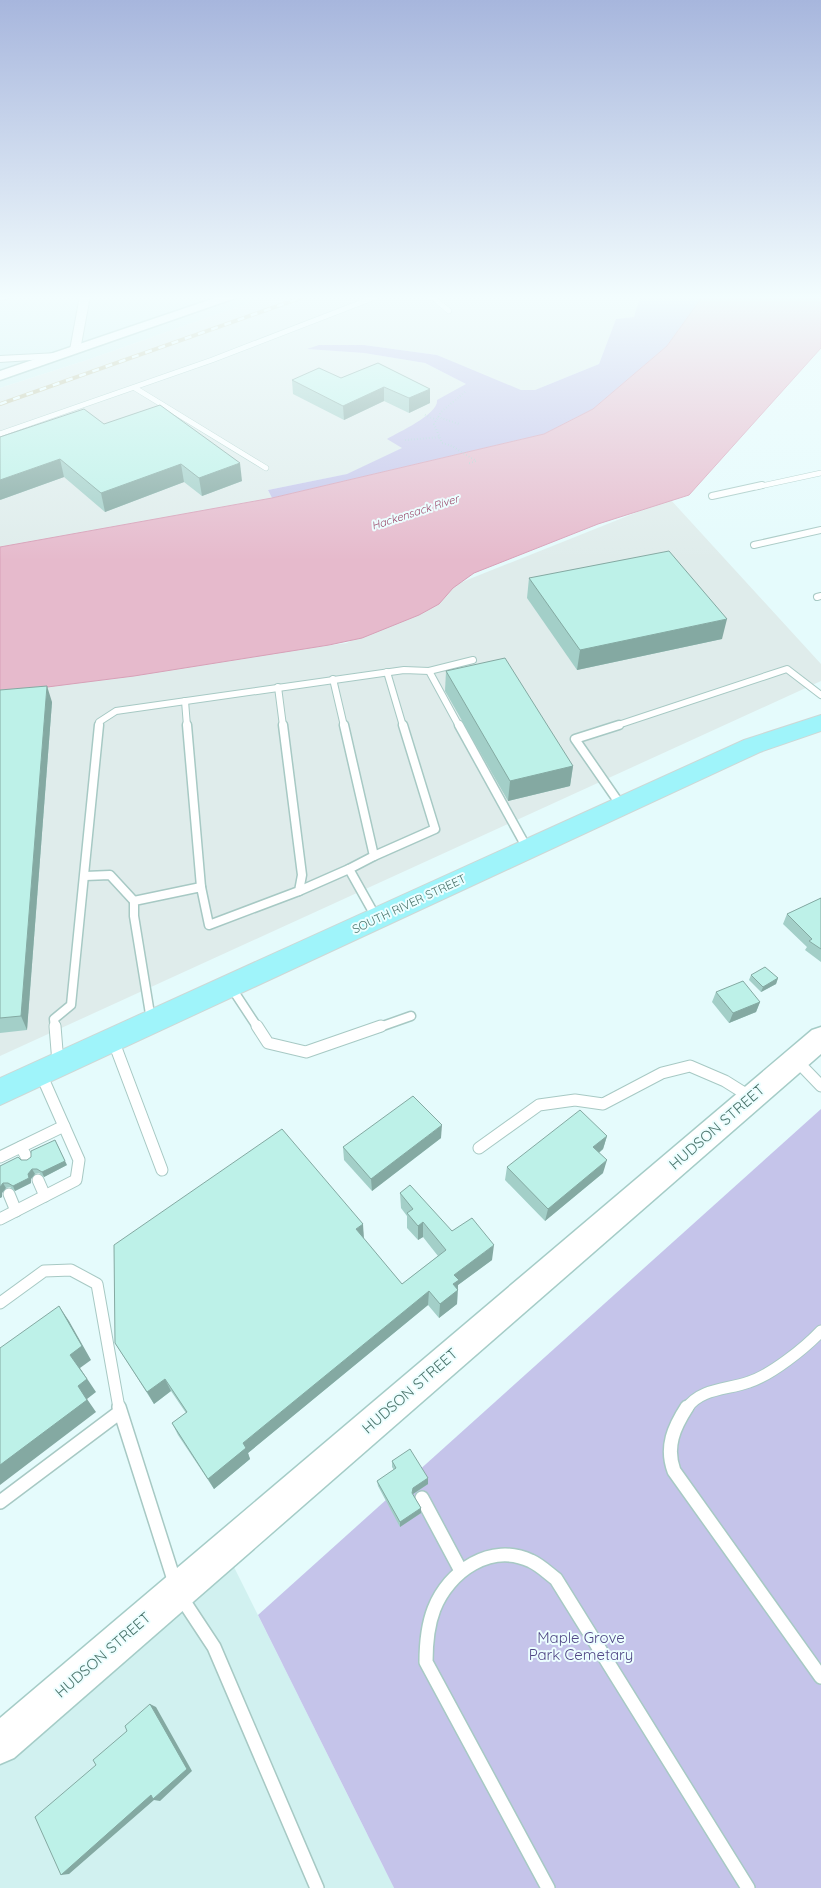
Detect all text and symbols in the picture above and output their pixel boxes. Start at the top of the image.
water label: Hackensack River [370,491,462,533]
street label: SOUTH RIVER STREET [350,871,468,936]
street label: HUDSON STREET [665,1080,769,1173]
street label: HUDSON STREET [358,1344,462,1437]
street label: HUDSON STREET [51,1608,155,1701]
park label: Maple Grove Park Cemetary [529,1628,633,1664]

